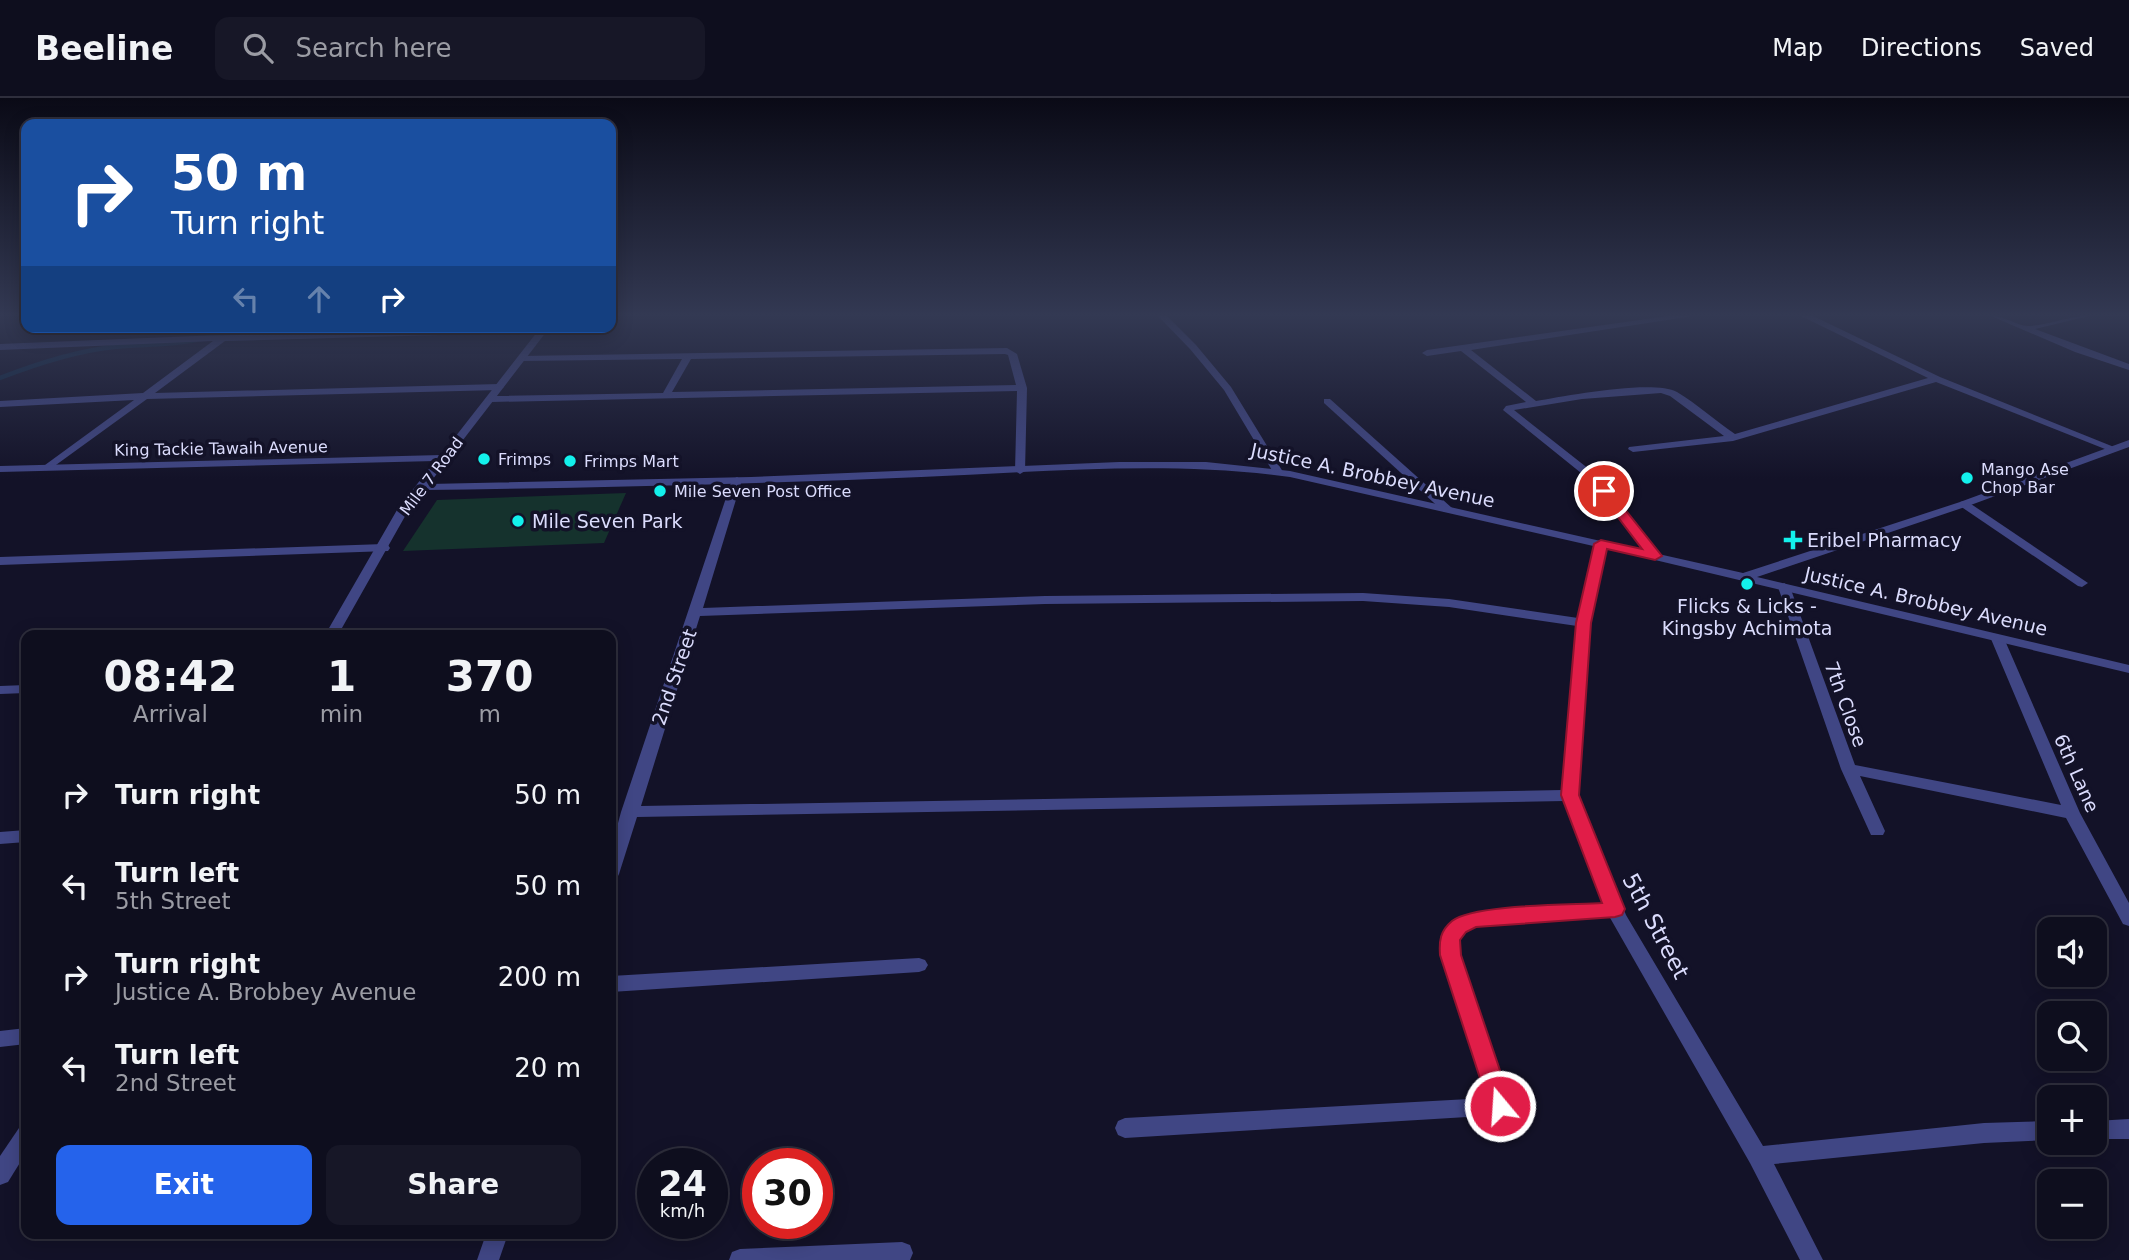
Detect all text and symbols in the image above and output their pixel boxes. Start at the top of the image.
search box [215,17,705,80]
text: Beeline [35,29,173,68]
icon: search [239,29,277,67]
text: Search here [295,33,452,63]
text: Map [1772,34,1823,62]
text: Directions [1861,34,1982,62]
text: Saved [2020,34,2094,62]
text: 50 m [171,145,307,202]
icon: right [56,147,147,238]
text: Turn right [171,204,324,242]
icon: left [227,280,265,318]
icon: ahead [300,280,338,318]
icon: right [373,280,411,318]
street label: Mile 7 Road [396,433,467,519]
street label: King Tackie Tawaih Avenue [114,437,328,460]
street label: Justice A. Brobbey Avenue [1248,438,1497,512]
place label: Frimps [498,450,551,469]
marker: Frimps [476,451,492,467]
place label: Frimps Mart [584,452,679,471]
marker: Frimps Mart [562,453,578,469]
place label: Mango Ase Chop Bar [1981,460,2069,497]
pin [1574,461,1634,521]
marker: Mango Ase Chop Bar [1959,470,1975,486]
icon: arrive [1585,472,1623,510]
place label: Mile Seven Post Office [674,482,851,501]
marker: Mile Seven Post Office [652,483,668,499]
place label: Mile Seven Park [532,510,683,532]
marker: Mile Seven Park [510,513,526,529]
place label: Eribel Pharmacy [1807,529,1962,551]
marker: Eribel Pharmacy [1785,532,1801,548]
street label: Justice A. Brobbey Avenue [1801,562,2050,640]
marker: Flicks & Licks - Kingsby Achimota [1739,576,1755,592]
place label: Flicks & Licks - Kingsby Achimota [1662,595,1832,639]
street label: 2nd Street [647,626,701,728]
text: 08:42 [104,652,237,701]
text: 1 [327,652,356,701]
text: 370 [446,652,533,701]
street label: 7th Close [1820,658,1872,750]
text: Arrival [133,701,208,727]
text: min [320,701,363,727]
text: m [478,701,501,727]
street label: 6th Lane [2050,730,2104,816]
icon: right [56,776,94,814]
text: Turn right [115,780,260,810]
text: 50 m [514,780,581,810]
text: Turn left [115,858,239,888]
icon: left [56,867,94,905]
street label: 5th Street [1617,869,1695,983]
text: 50 m [514,871,581,901]
text: 5th Street [115,888,230,914]
map controls [2037,917,2107,1239]
button: sound [2037,917,2107,987]
text: Turn right [115,949,260,979]
icon: right [56,958,94,996]
text: 200 m [498,962,581,992]
text: Justice A. Brobbey Avenue [115,979,416,1005]
button: search [2037,1001,2107,1071]
text: Turn left [115,1040,239,1070]
icon: left [56,1049,94,1087]
text: 20 m [514,1053,581,1083]
position arrow [1463,1069,1537,1143]
text: 2nd Street [115,1070,236,1096]
button: + [2037,1085,2107,1155]
button: Exit [56,1145,312,1225]
button: Share [326,1145,581,1225]
speed limit sign: 30 [742,1148,833,1239]
text: 24 [658,1164,707,1204]
button: − [2037,1169,2107,1239]
text: km/h [660,1200,705,1221]

